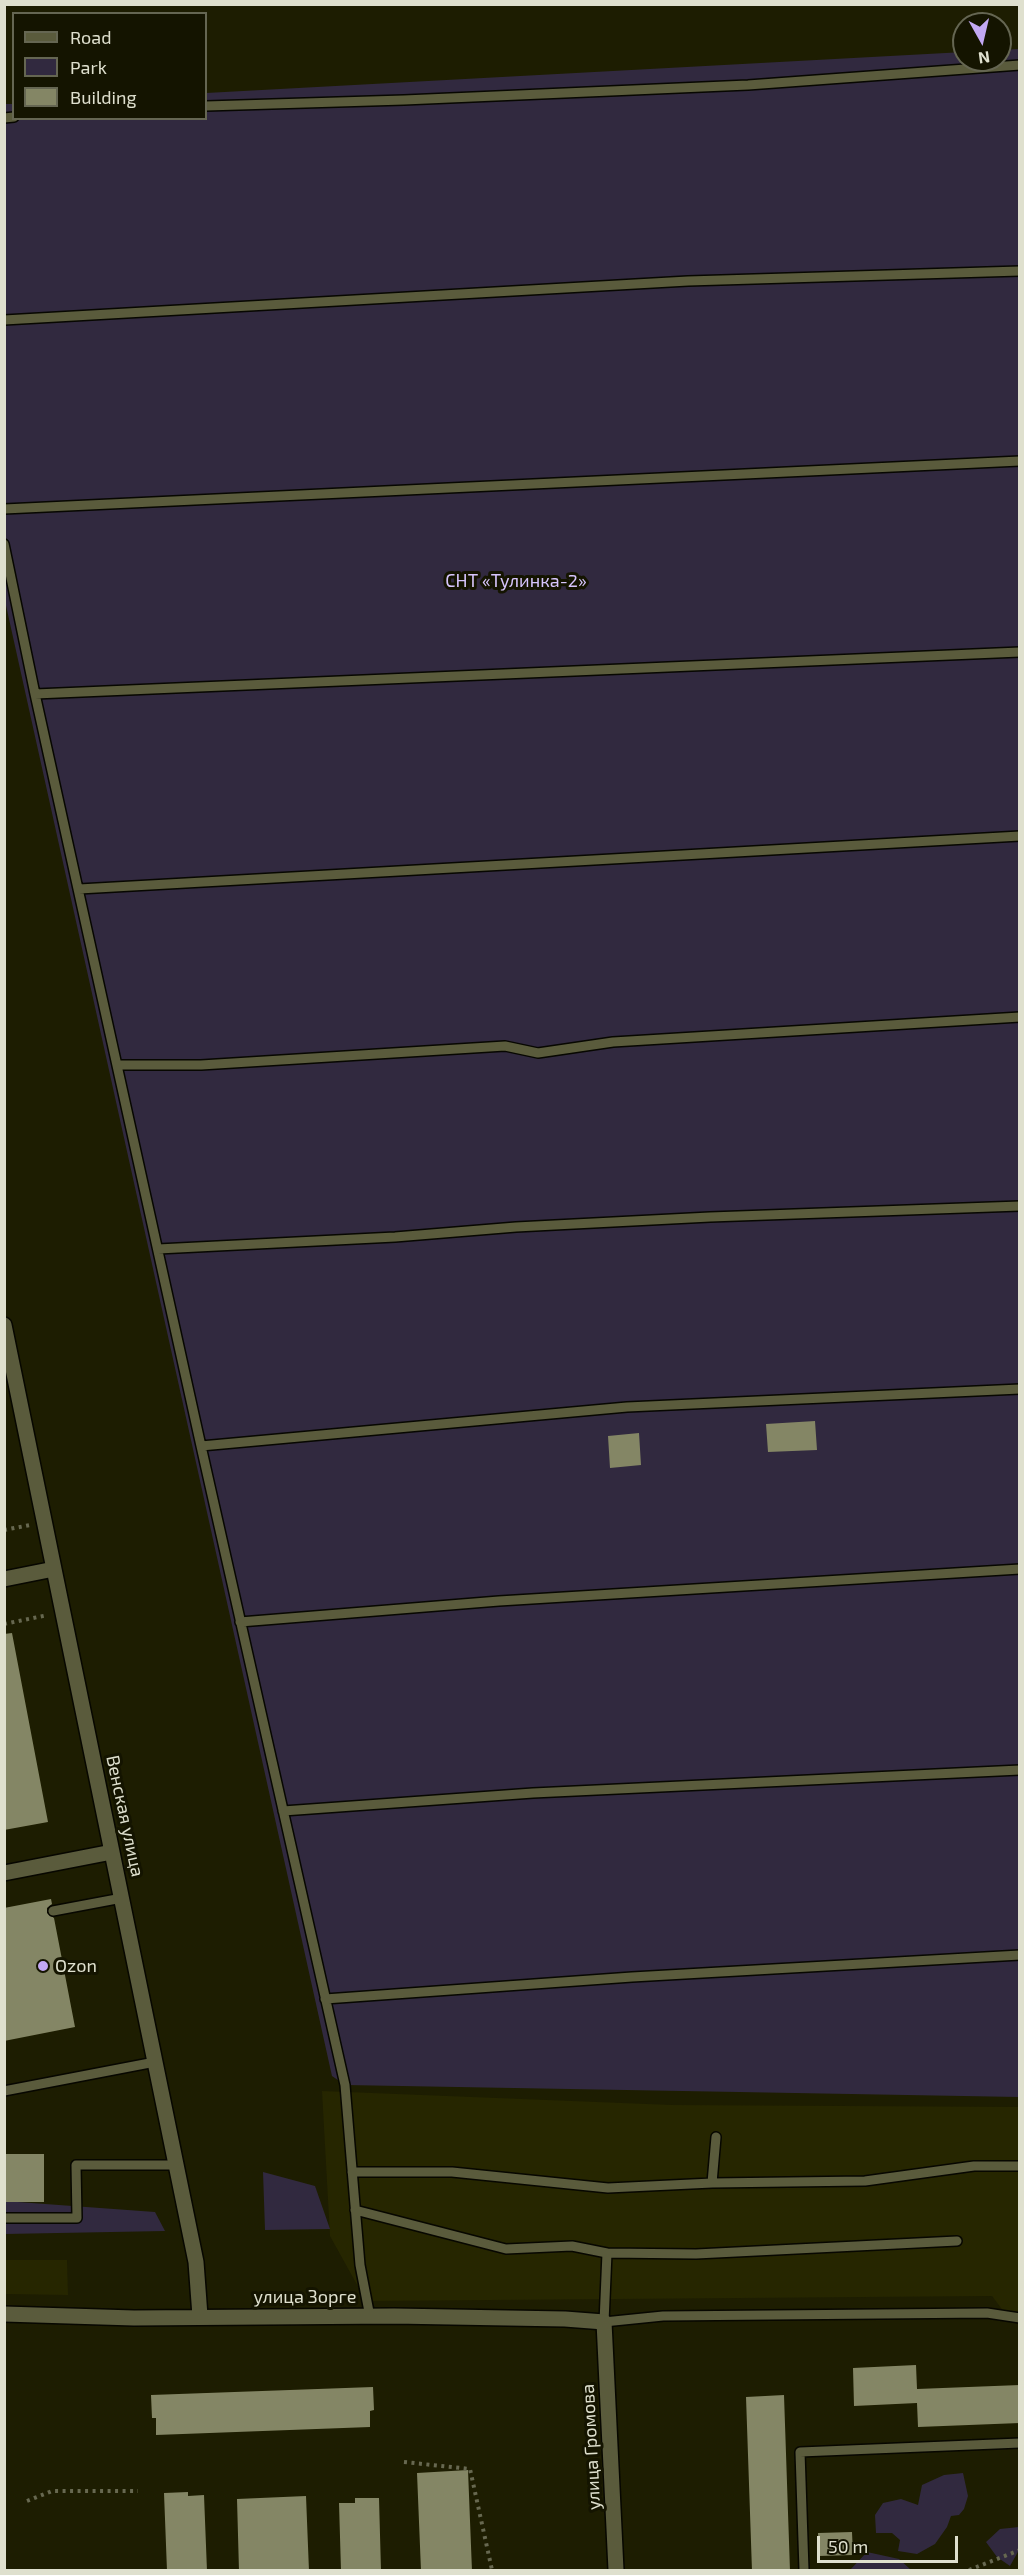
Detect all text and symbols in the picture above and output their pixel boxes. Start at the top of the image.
legend [12,12,207,120]
north arrow [952,12,1012,72]
text: Road [70,26,111,48]
text: N [977,48,991,69]
text: Park [70,56,107,78]
text: Building [70,86,137,108]
park label: СНТ «Тулинка-2» [445,570,587,592]
street label: Венская улица [102,1753,148,1879]
place label: Ozon [55,1955,97,1977]
marker: Ozon [36,1959,50,1973]
street label: улица Зорге [254,2286,356,2308]
street label: улица Громова [577,2383,605,2511]
scale bar [820,2524,961,2562]
text: 50 m [828,2535,868,2557]

